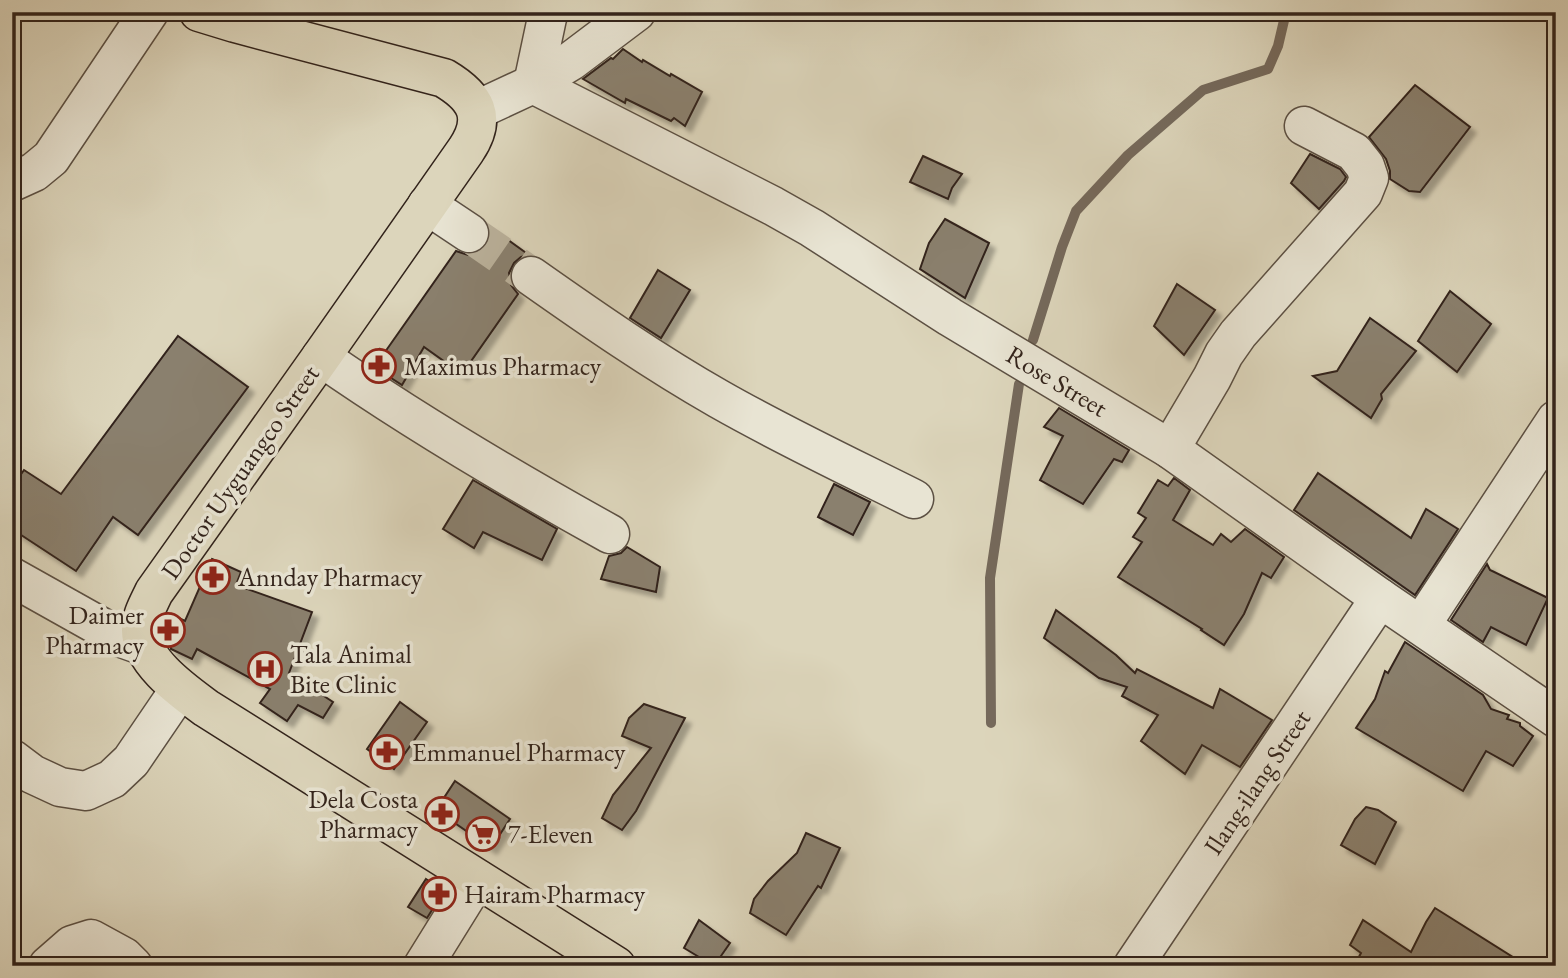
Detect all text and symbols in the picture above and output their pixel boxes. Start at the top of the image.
street label: Rose Street [1000,338,1114,424]
pharmacy icon: Maximus Pharmacy [360,347,398,385]
place label: Maximus Pharmacy [404,349,602,383]
street label: Doctor Uyguangco Street [153,358,327,586]
pharmacy icon: Annday Pharmacy [194,558,232,596]
place label: Annday Pharmacy [237,560,423,594]
place label: Daimer Pharmacy [45,598,145,662]
pharmacy icon: Daimer Pharmacy [149,611,187,649]
place label: Tala Animal Bite Clinic [290,637,412,701]
hospital icon: Tala Animal Bite Clinic [246,650,284,688]
street label: Ilang-ilang Street [1196,703,1318,861]
pharmacy icon: Emmanuel Pharmacy [368,733,406,771]
place label: Emmanuel Pharmacy [412,735,626,769]
place label: Dela Costa Pharmacy [308,782,419,846]
pharmacy icon: Dela Costa Pharmacy [423,795,461,833]
supermarket icon: 7-Eleven [464,815,502,853]
place label: 7-Eleven [508,817,594,851]
pharmacy icon: Hairam Pharmacy [420,875,458,913]
place label: Hairam Pharmacy [464,877,646,911]

